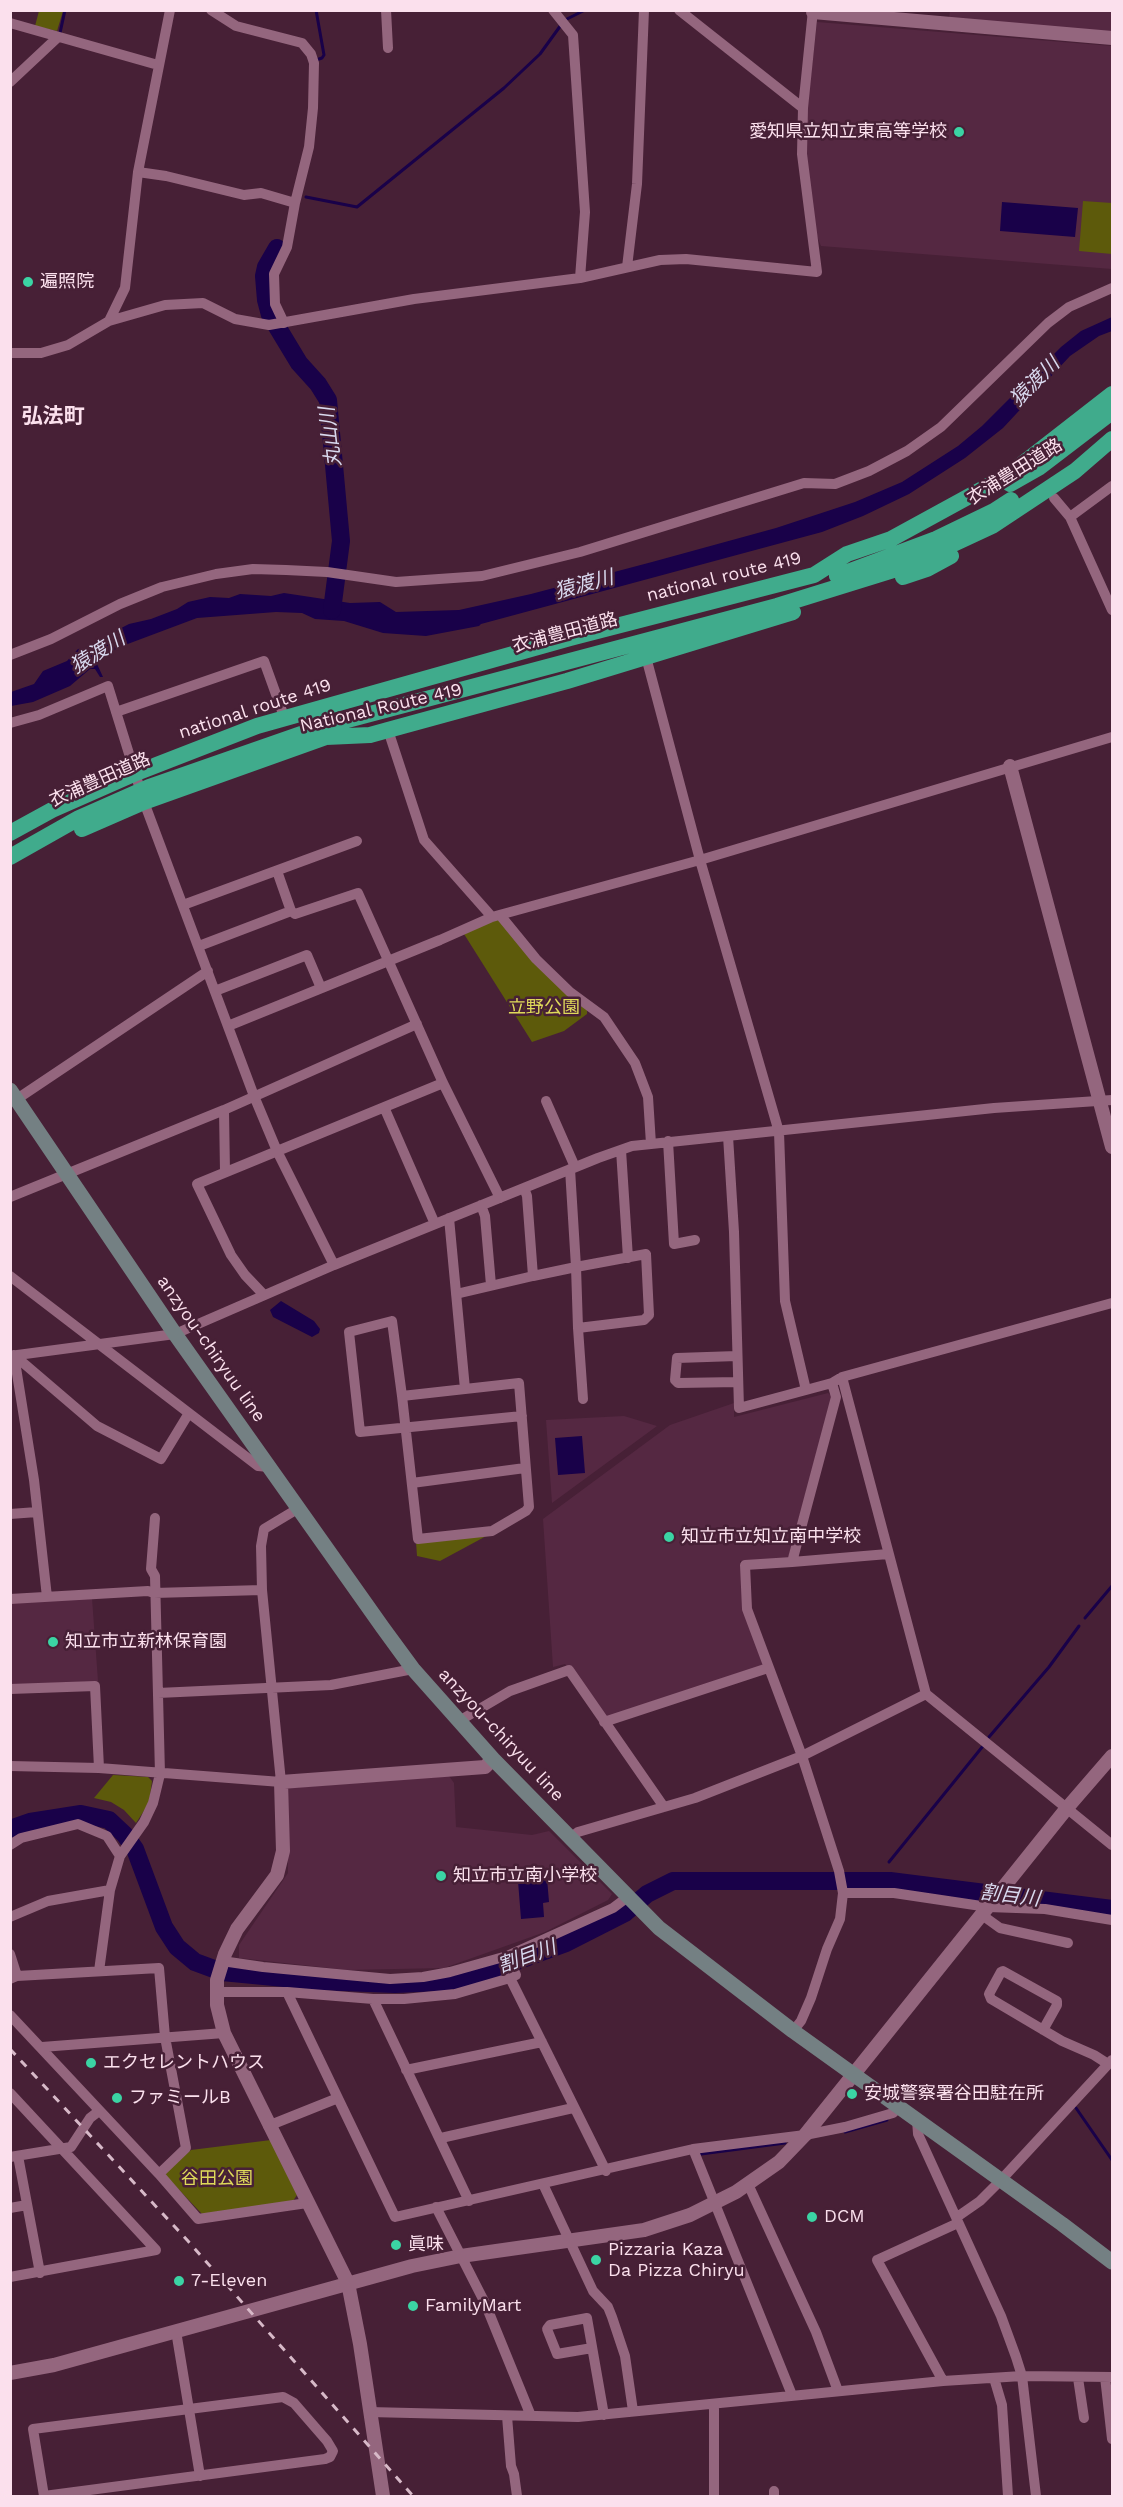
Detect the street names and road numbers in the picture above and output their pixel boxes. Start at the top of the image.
street label: 衣浦豊田道路 [963,434,1067,510]
street label: national route 419 [644,547,804,607]
street label: 衣浦豊田道路 [510,609,620,657]
street label: national route 419 [176,674,334,744]
street label: National Route 419 [298,679,464,737]
street label: 衣浦豊田道路 [46,748,154,812]
street label: anzyou-chiryuu line [152,1271,270,1427]
street label: anzyou-chiryuu line [434,1664,568,1806]

